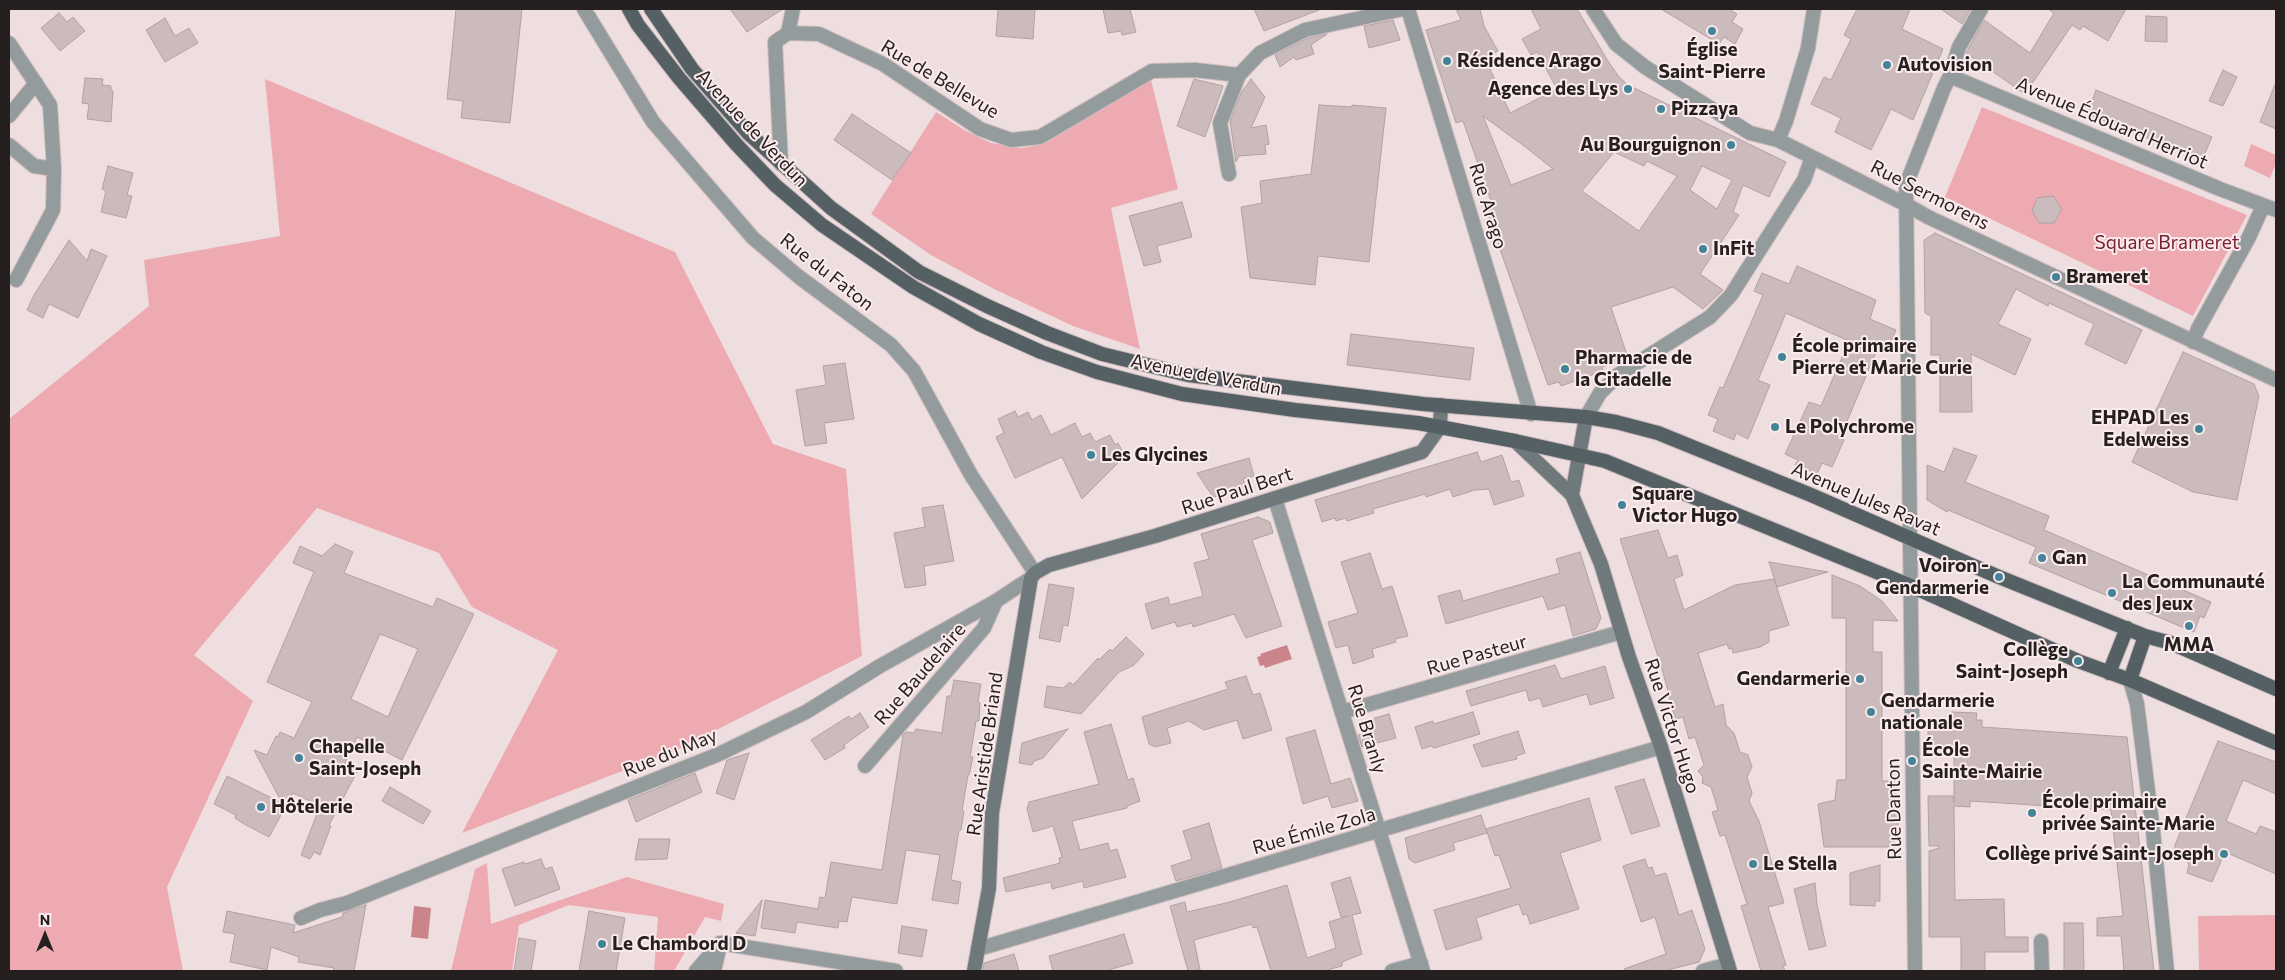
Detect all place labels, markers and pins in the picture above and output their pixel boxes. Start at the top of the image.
marker: Église Saint-Pierre [1706,25,1718,37]
place label: Église Saint-Pierre [1659,39,1765,83]
place label: Résidence Arago [1457,50,1601,72]
place label: Autovision [1897,54,1992,76]
marker: Résidence Arago [1441,55,1453,67]
marker: Autovision [1881,59,1893,71]
place label: Agence des Lys [1488,78,1618,100]
marker: Agence des Lys [1622,83,1634,95]
place label: Pizzaya [1671,98,1738,120]
marker: Pizzaya [1655,103,1667,115]
place label: Au Bourguignon [1580,134,1721,156]
marker: Au Bourguignon [1725,139,1737,151]
place label: InFit [1713,238,1754,260]
marker: InFit [1697,243,1709,255]
place label: Brameret [2066,266,2148,288]
marker: Brameret [2050,271,2062,283]
place label: École primaire Pierre et Marie Curie [1792,335,1972,379]
place label: Pharmacie de la Citadelle [1575,347,1692,391]
marker: École primaire Pierre et Marie Curie [1776,351,1788,363]
marker: Pharmacie de la Citadelle [1559,363,1571,375]
place label: EHPAD Les Edelweiss [2091,407,2189,451]
place label: Le Polychrome [1785,416,1914,438]
marker: Le Polychrome [1769,421,1781,433]
marker: EHPAD Les Edelweiss [2193,423,2205,435]
place label: Les Glycines [1101,444,1208,466]
marker: Les Glycines [1085,449,1097,461]
place label: Square Victor Hugo [1632,483,1737,527]
marker: Square Victor Hugo [1616,499,1628,511]
place label: Gan [2052,547,2087,569]
marker: Gan [2036,552,2048,564]
place label: Voiron - Gendarmerie [1875,555,1989,599]
marker: Voiron - Gendarmerie [1993,571,2005,583]
place label: La Communauté des Jeux [2122,571,2265,615]
marker: La Communauté des Jeux [2106,587,2118,599]
marker: MMA [2183,620,2195,632]
place label: MMA [2164,634,2214,656]
place label: Collège Saint-Joseph [1956,639,2068,683]
marker: Collège Saint-Joseph [2072,655,2084,667]
place label: Gendarmerie [1736,668,1850,690]
marker: Gendarmerie [1854,673,1866,685]
place label: Gendarmerie nationale [1881,690,1995,734]
marker: Gendarmerie nationale [1865,706,1877,718]
place label: Chapelle Saint-Joseph [309,736,421,780]
place label: École Sainte-Mairie [1922,739,2042,783]
marker: Chapelle Saint-Joseph [293,752,305,764]
marker: École Sainte-Mairie [1906,755,1918,767]
place label: École primaire privée Sainte-Marie [2042,791,2215,835]
place label: Hôtelerie [271,796,353,818]
marker: Hôtelerie [255,801,267,813]
marker: École primaire privée Sainte-Marie [2026,807,2038,819]
place label: Collège privé Saint-Joseph [1985,843,2214,865]
marker: Collège privé Saint-Joseph [2218,848,2230,860]
place label: Le Stella [1763,853,1837,875]
marker: Le Stella [1747,858,1759,870]
place label: Le Chambord D [612,933,746,955]
marker: Le Chambord D [596,938,608,950]

